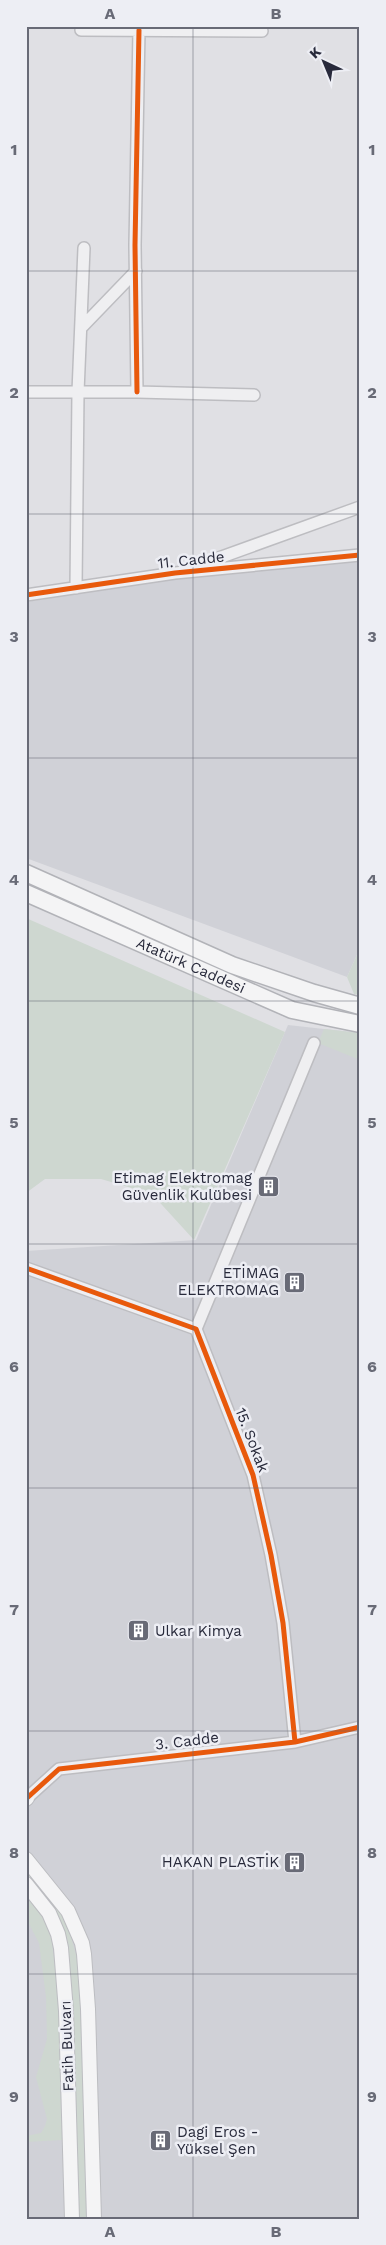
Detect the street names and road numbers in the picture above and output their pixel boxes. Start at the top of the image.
street label: 11. Cadde [157,548,225,572]
street label: Atatürk Caddesi [134,934,248,997]
street label: 15. Sokak [231,1405,273,1475]
street label: 3. Cadde [154,1728,220,1754]
street label: Fatih Bulvarı [56,2000,78,2092]

